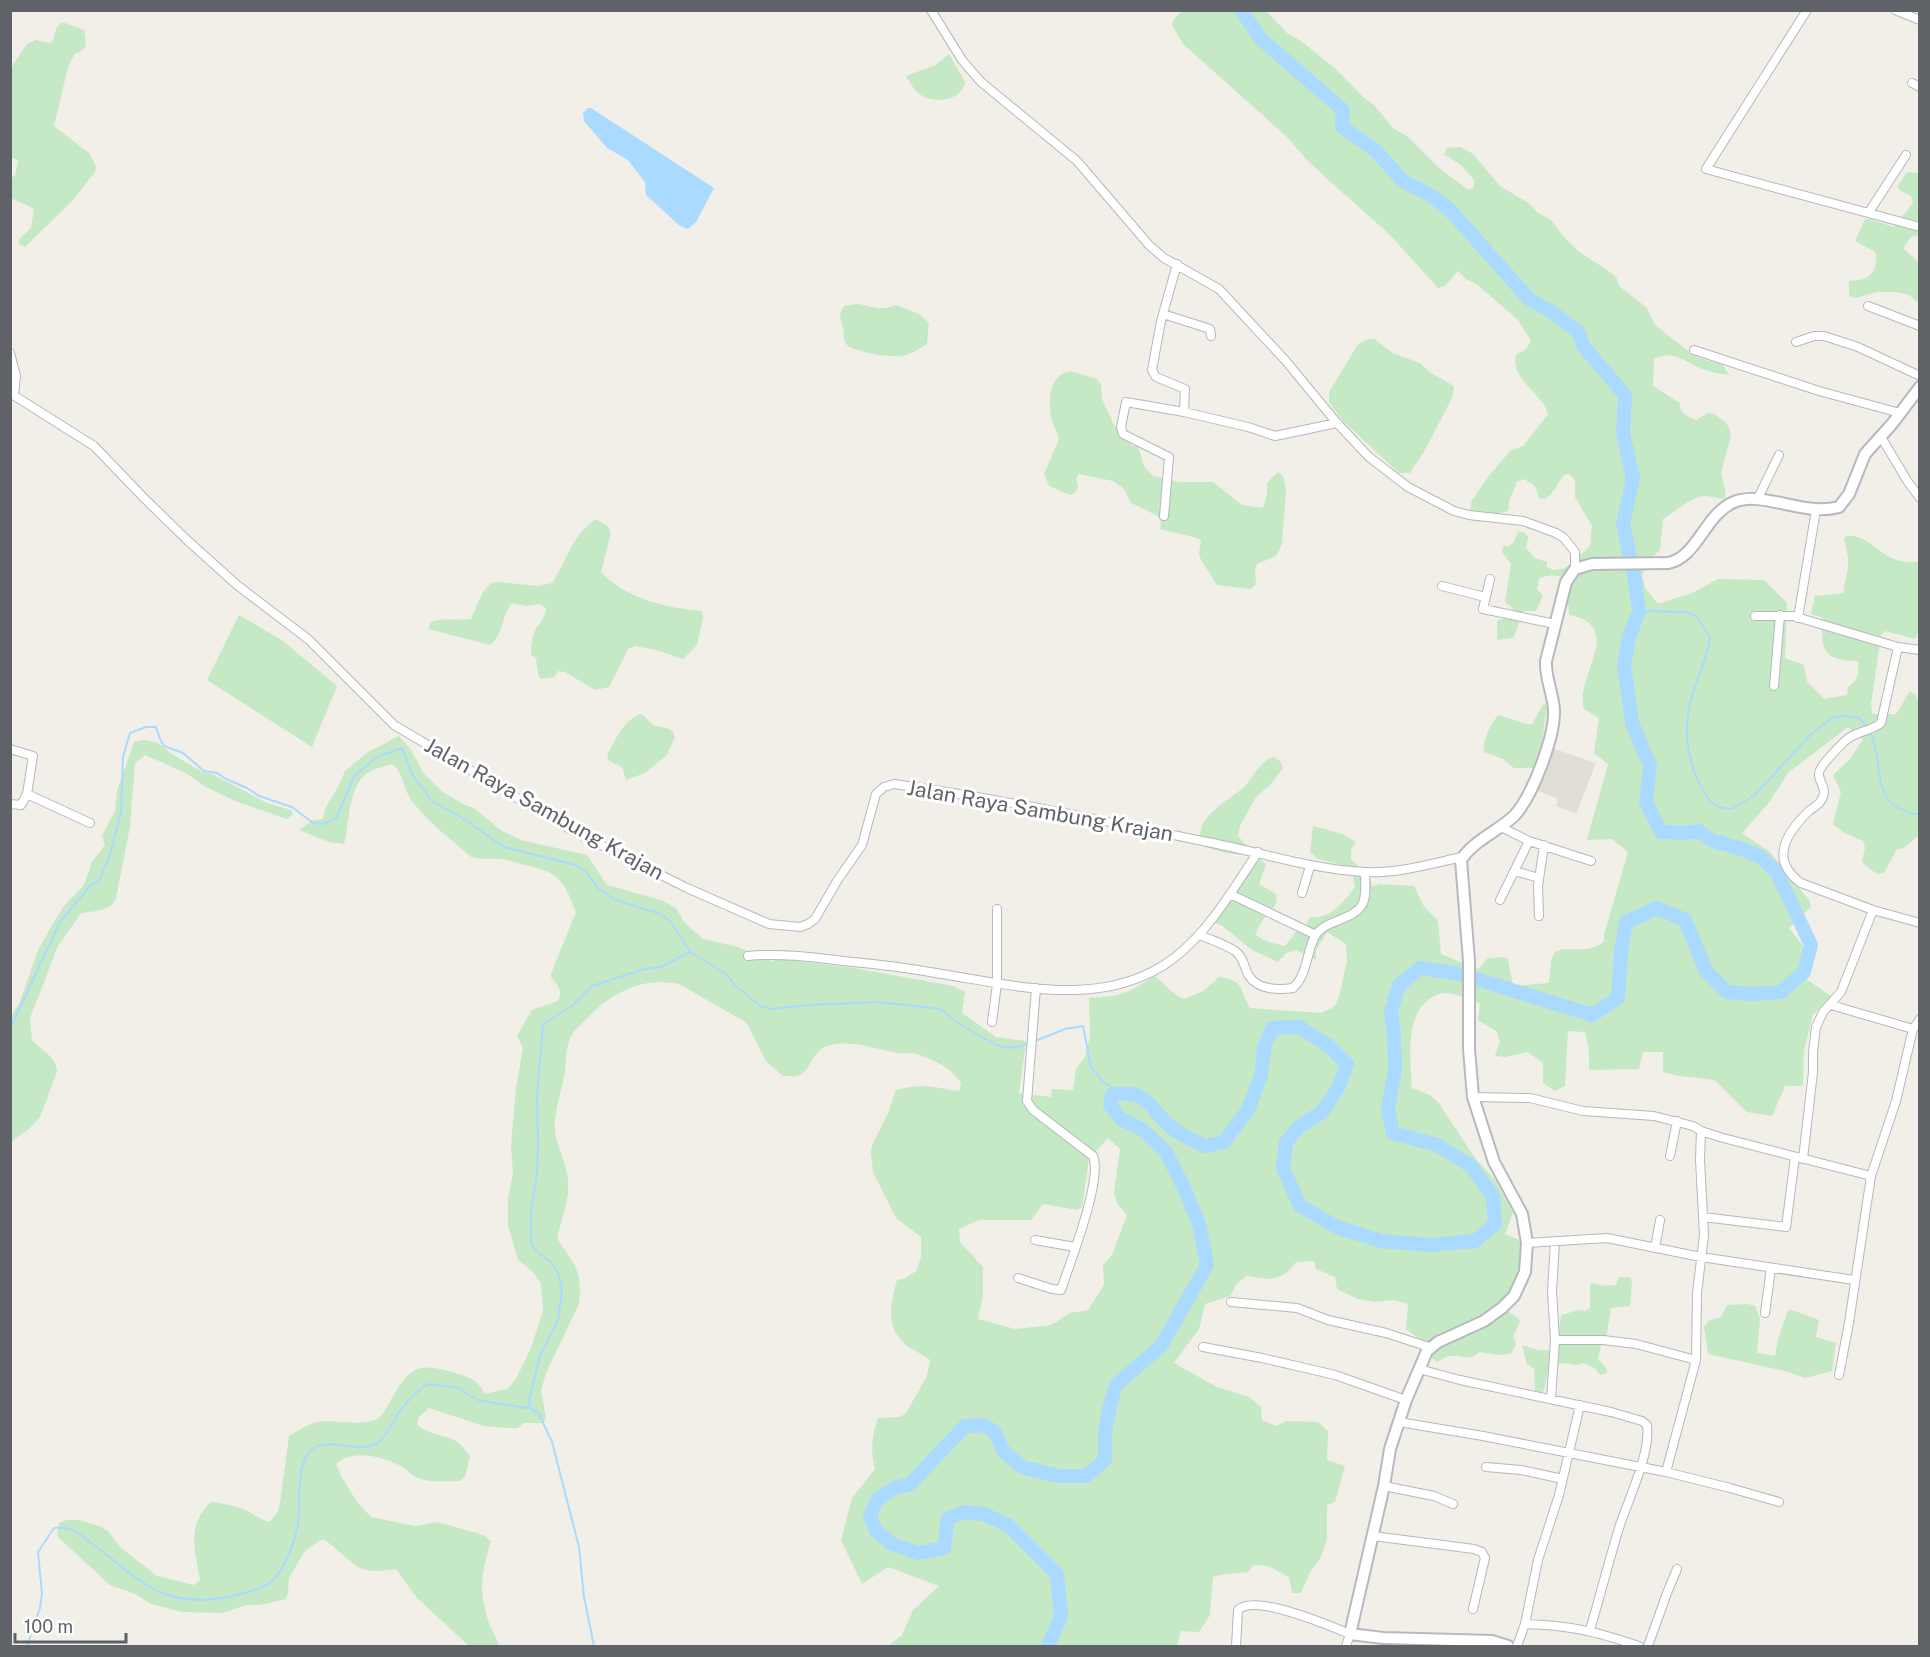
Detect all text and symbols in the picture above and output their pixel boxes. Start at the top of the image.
street label: Jalan Raya Sambung Krajan [420,732,668,885]
street label: Jalan Raya Sambung Krajan [905,775,1175,846]
scale bar [15,1606,126,1644]
text: 100 m [24,1616,73,1637]

